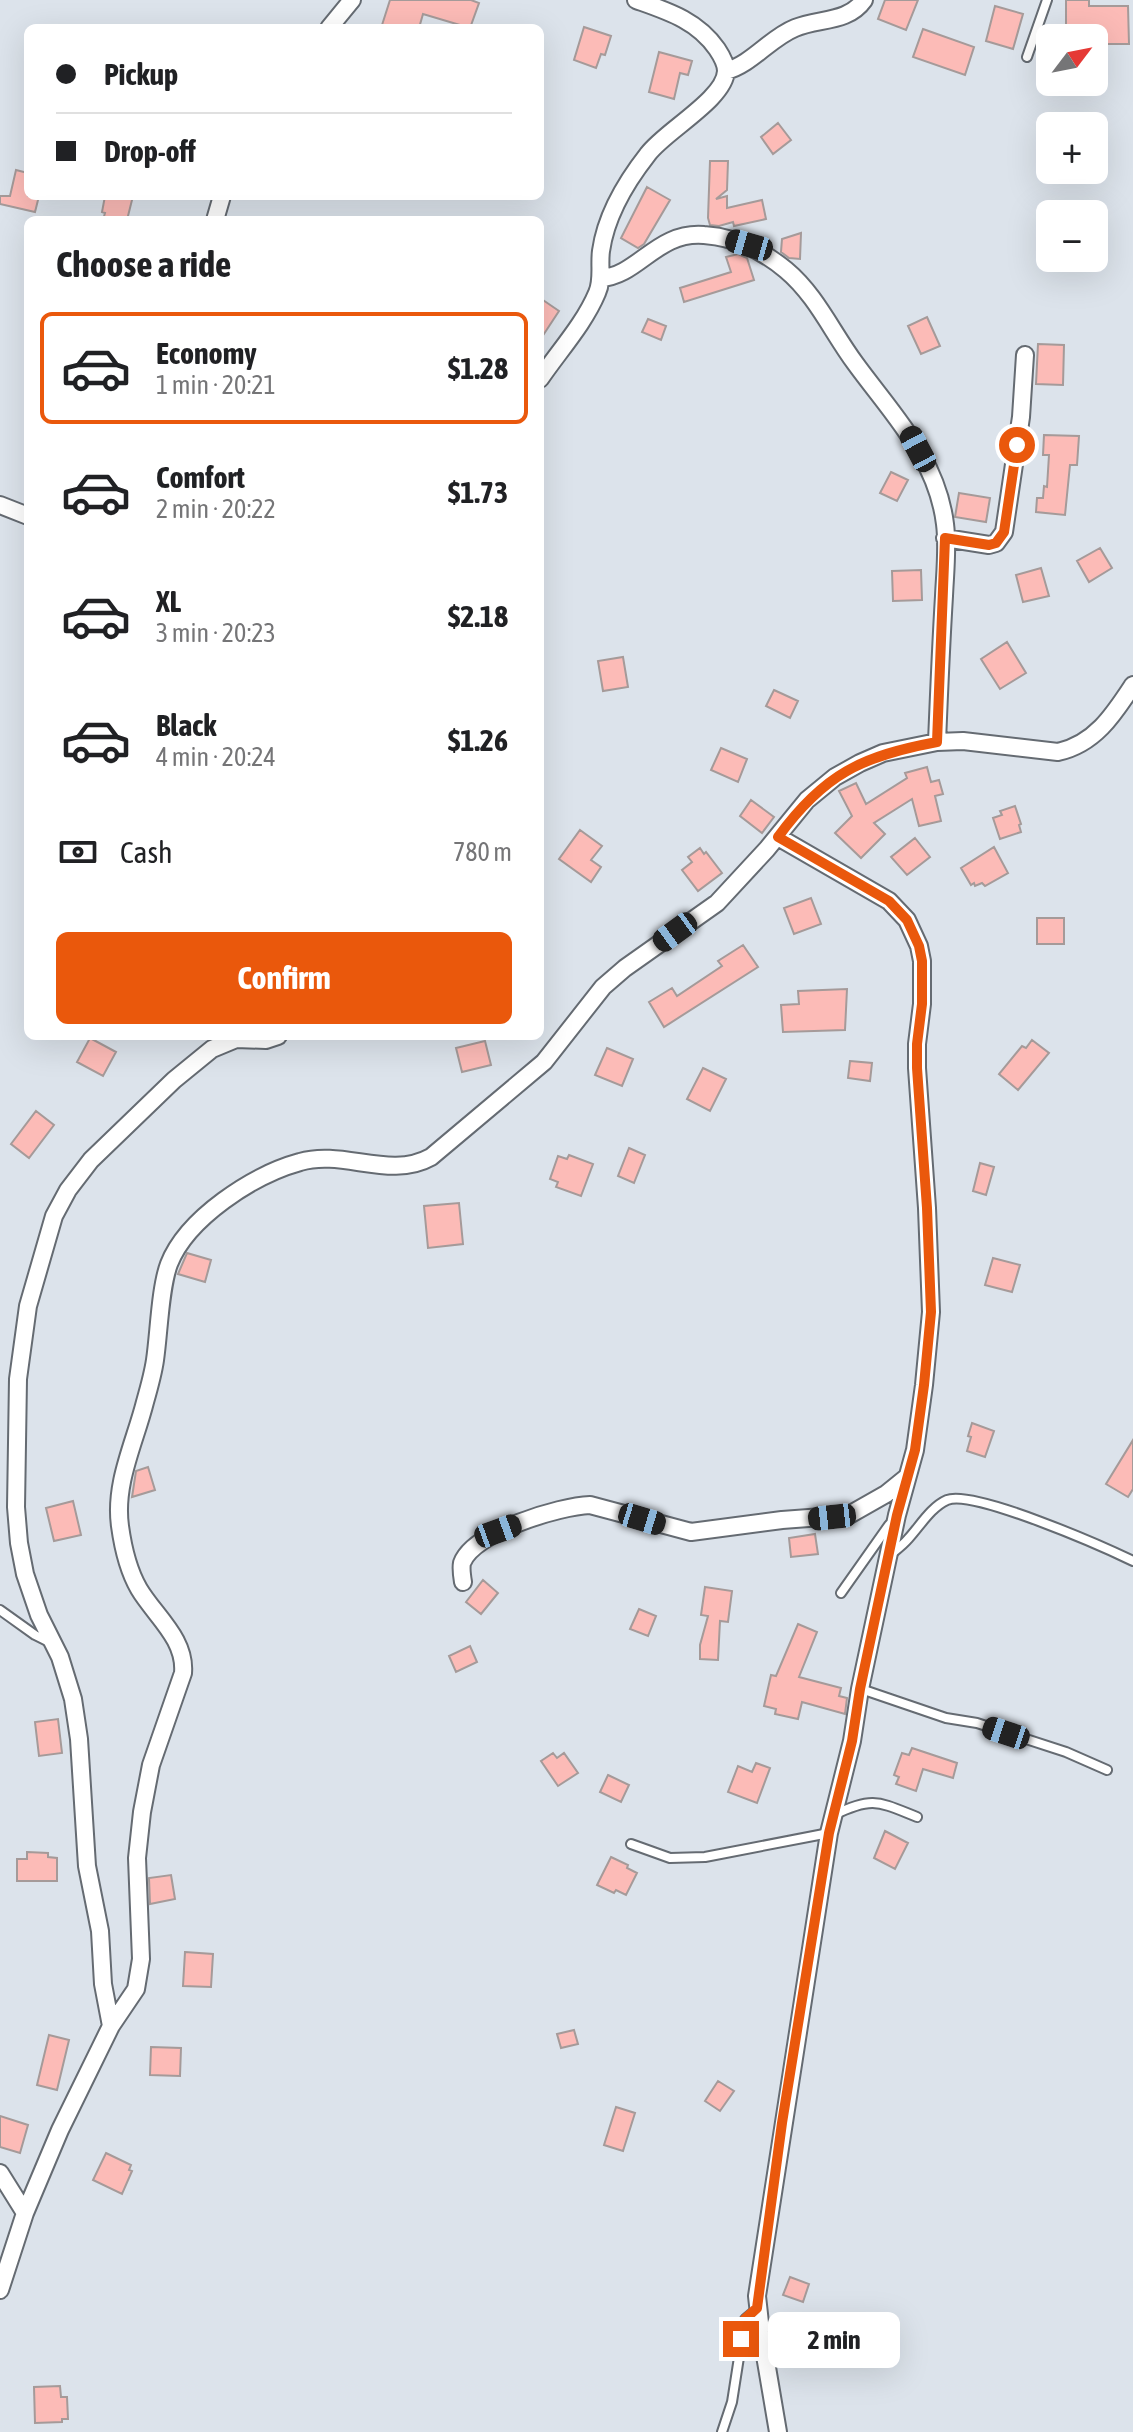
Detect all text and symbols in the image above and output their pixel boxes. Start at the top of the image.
north arrow [1036,24,1108,96]
map controls [1036,24,1108,272]
text: Pickup [104,57,178,91]
button: + [1036,112,1108,184]
text: Drop-off [104,134,196,168]
button: − [1036,200,1108,272]
car [723,227,775,263]
text: Choose a ride [56,243,231,285]
icon: car [60,332,132,404]
text: Economy [156,336,257,370]
text: $1.28 [448,351,508,385]
text: 1 min · 20:21 [156,370,276,400]
car [896,422,940,476]
route start [999,427,1035,463]
icon: car [60,456,132,528]
text: Comfort [156,460,245,494]
text: $1.73 [448,475,508,509]
text: 2 min · 20:22 [156,494,276,524]
icon: car [60,580,132,652]
text: XL [156,584,181,618]
text: $2.18 [448,599,508,633]
text: 3 min · 20:23 [156,618,276,648]
icon: car [60,704,132,776]
text: Black [156,708,216,742]
text: $1.26 [448,723,508,757]
text: 4 min · 20:24 [156,742,276,772]
icon: cash [56,830,100,874]
text: Cash [120,835,173,869]
text: 780 m [453,837,512,867]
car [649,908,701,956]
button: Confirm [56,932,512,1024]
car [616,1501,668,1537]
car [807,1503,857,1531]
car [471,1512,525,1550]
car [979,1714,1033,1752]
callout: 2 min [769,2311,901,2367]
route end [723,2321,759,2357]
text: 2 min [807,2325,861,2355]

